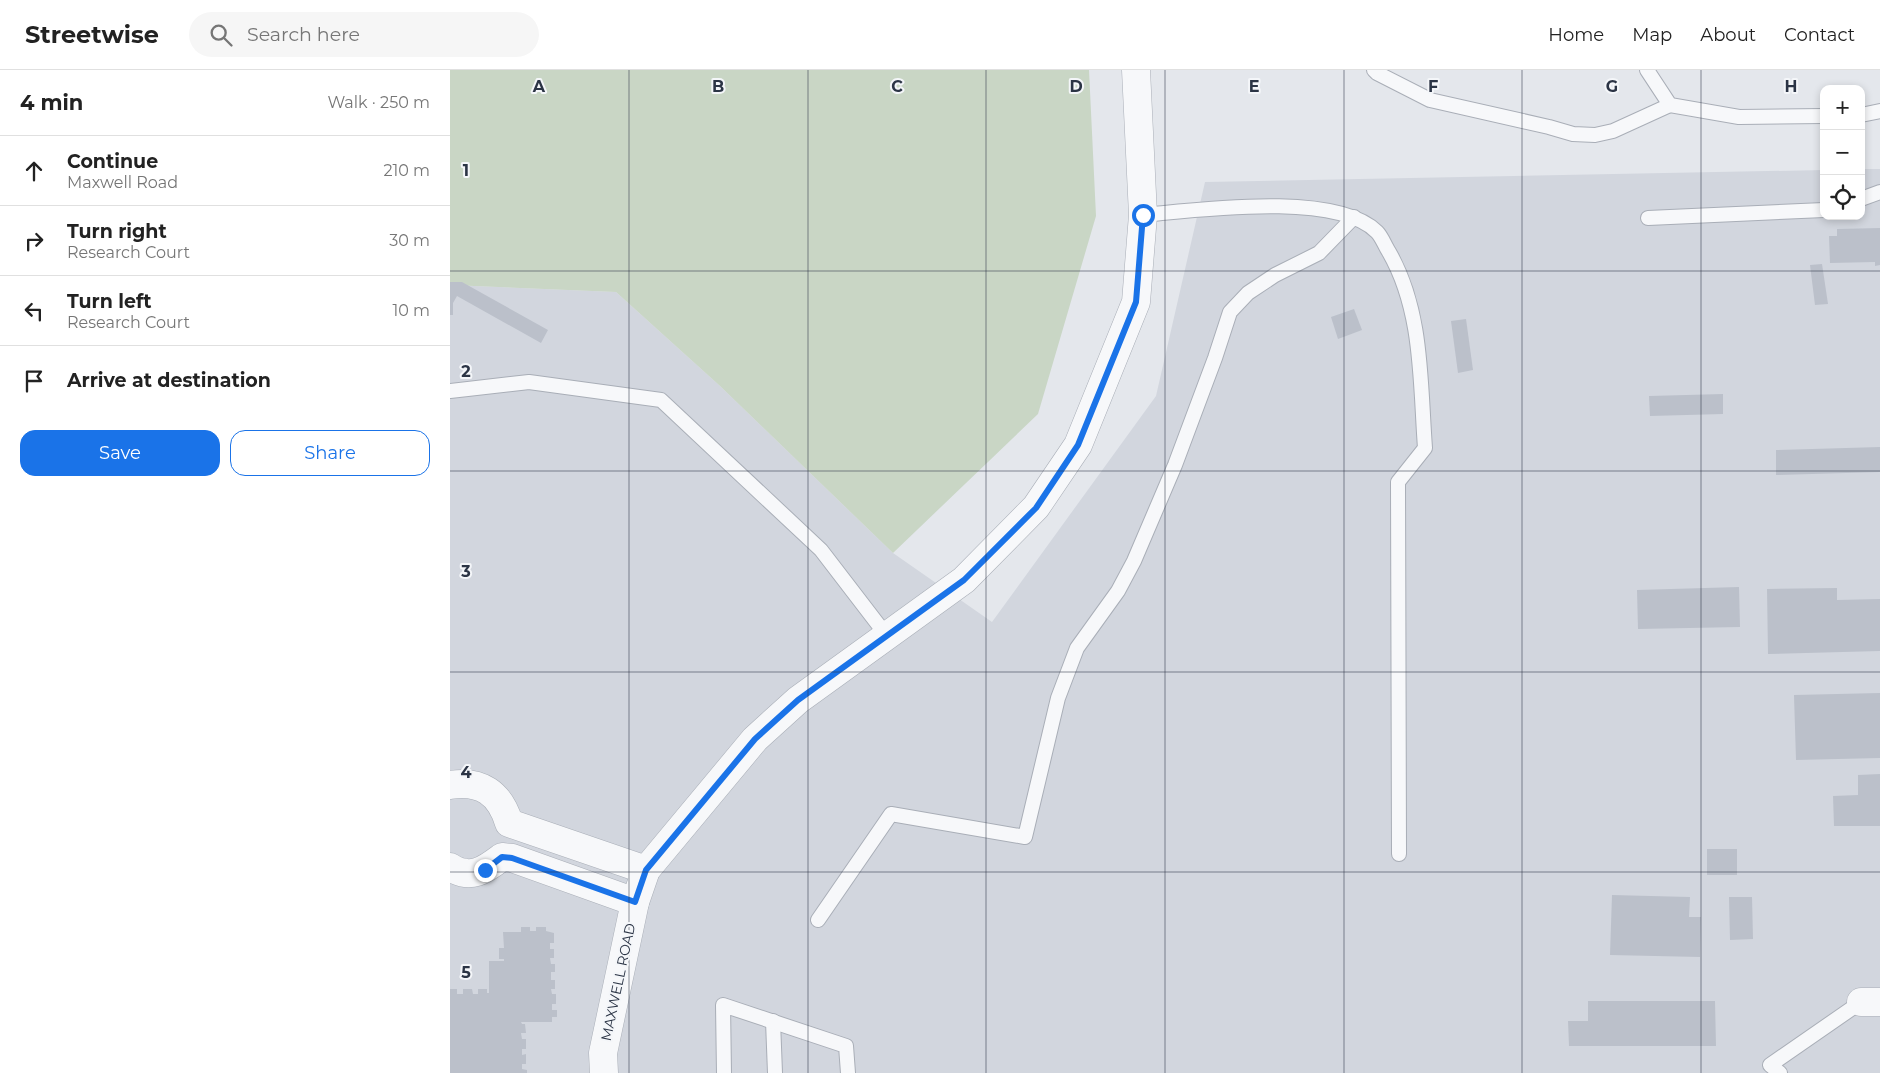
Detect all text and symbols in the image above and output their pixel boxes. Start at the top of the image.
search box [189,12,539,57]
text: Streetwise [25,20,159,49]
icon: search [207,21,235,49]
text: Search here [247,23,360,46]
text: Home [1548,24,1604,46]
text: Map [1632,24,1672,46]
text: About [1700,24,1756,46]
text: Contact [1784,24,1855,46]
text: A [532,77,546,96]
text: B [712,77,724,96]
text: C [891,77,903,96]
text: D [1069,77,1083,96]
text: E [1249,77,1259,96]
text: F [1428,77,1438,96]
text: G [1606,77,1618,96]
text: H [1785,77,1797,96]
map controls [1820,85,1865,220]
button: + [1820,85,1865,130]
text: 4 min [20,90,83,115]
text: Walk · 250 m [327,93,430,112]
button: − [1820,130,1865,175]
text: Continue [67,150,158,173]
icon: ahead [20,157,48,185]
text: 210 m [383,161,430,180]
text: 1 [463,161,469,180]
text: Maxwell Road [67,173,178,192]
button: locate [1820,175,1865,220]
route start [1132,204,1155,227]
text: Turn right [67,220,167,243]
icon: right [20,227,48,255]
text: 30 m [389,231,430,250]
text: Research Court [67,243,190,262]
text: Turn left [67,290,152,313]
icon: left [20,297,48,325]
text: 10 m [392,301,430,320]
text: Research Court [67,313,190,332]
text: 2 [461,362,471,381]
icon: arrive [20,367,48,395]
text: Arrive at destination [67,369,271,392]
button: Save [20,430,220,476]
button: Share [230,430,430,476]
text: 3 [460,562,471,581]
text: 4 [460,763,472,782]
route end [474,859,497,882]
street label: MAXWELL ROAD [597,921,639,1043]
text: 5 [461,963,471,982]

